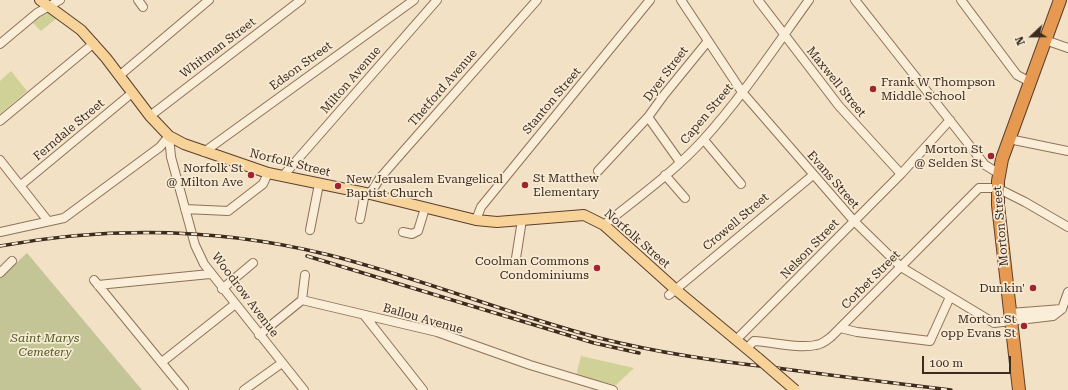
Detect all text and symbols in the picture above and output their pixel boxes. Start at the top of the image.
street label: Whitman Street [177,15,259,81]
north arrow [1012,16,1052,56]
text: N [1013,34,1028,47]
street label: Edson Street [267,39,335,93]
street label: Milton Avenue [318,43,384,117]
street label: Dyer Street [641,44,691,104]
street label: Maxwell Street [803,44,869,120]
street label: Thetford Avenue [406,47,480,129]
street label: Stanton Street [520,65,584,137]
place label: Frank W Thompson Middle School [881,75,995,103]
street label: Capen Street [677,81,737,147]
marker: Frank W Thompson Middle School [868,84,878,94]
street label: Ferndale Street [31,96,107,164]
place label: Morton St @ Selden St [914,142,983,170]
street label: Norfolk Street [248,146,332,180]
street label: Evans Street [804,148,862,212]
marker: Morton St @ Selden St [986,151,996,161]
place label: Norfolk St @ Milton Ave [166,161,243,189]
marker: Norfolk St @ Milton Ave [246,170,256,180]
place label: St Matthew Elementary [533,171,599,199]
place label: New Jerusalem Evangelical Baptist Church [346,172,503,200]
marker: St Matthew Elementary [520,180,530,190]
marker: New Jerusalem Evangelical Baptist Church [333,181,343,191]
street label: Morton Street [990,185,1012,267]
street label: Crowell Street [700,190,772,254]
street label: Norfolk Street [601,206,673,272]
street label: Nelson Street [778,216,842,282]
street label: Corbet Street [839,248,903,312]
street label: Woodrow Avenue [209,250,281,340]
place label: Coolman Commons Condominiums [475,254,589,282]
marker: Coolman Commons Condominiums [592,263,602,273]
place label: Dunkin' [979,281,1025,295]
marker: Dunkin' [1028,283,1038,293]
street label: Ballou Avenue [381,301,465,337]
place label: Morton St opp Evans St [941,312,1016,340]
marker: Morton St opp Evans St [1019,321,1029,331]
park label: Saint Marys Cemetery [11,331,79,359]
scale bar [924,348,1013,374]
text: 100 m [929,356,963,370]

